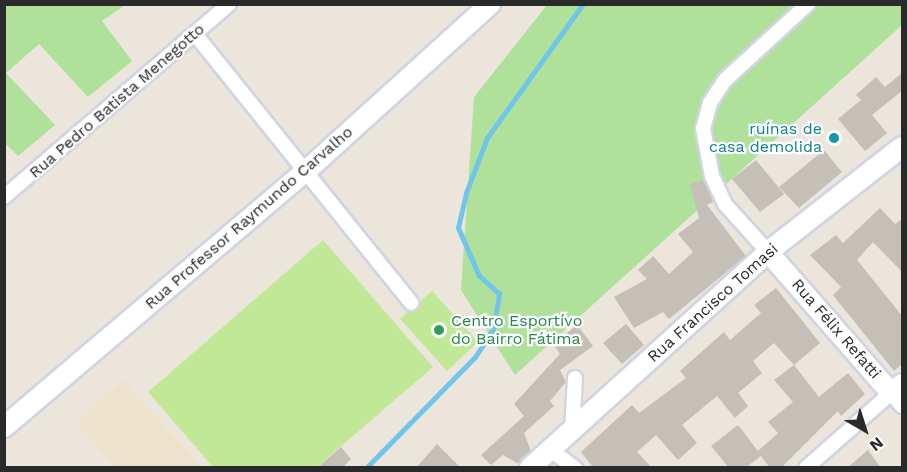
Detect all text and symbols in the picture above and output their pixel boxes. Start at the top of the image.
street label: Rua Pedro Batista Menegotto [25,19,209,183]
place label: ruínas de casa demolida [709,119,822,157]
street label: Rua Professor Raymundo Carvalho [141,122,357,314]
marker: ruínas de casa demolida [827,131,841,145]
street label: Rua Francisco Tomasi [644,239,782,367]
street label: Rua Félix Refatti [787,275,885,383]
place label: Centro Esportívo do Bairro Fátima [451,311,582,349]
marker: Centro Esportívo do Bairro Fátima [432,323,446,337]
north arrow [835,400,895,460]
text: N [866,433,887,455]

